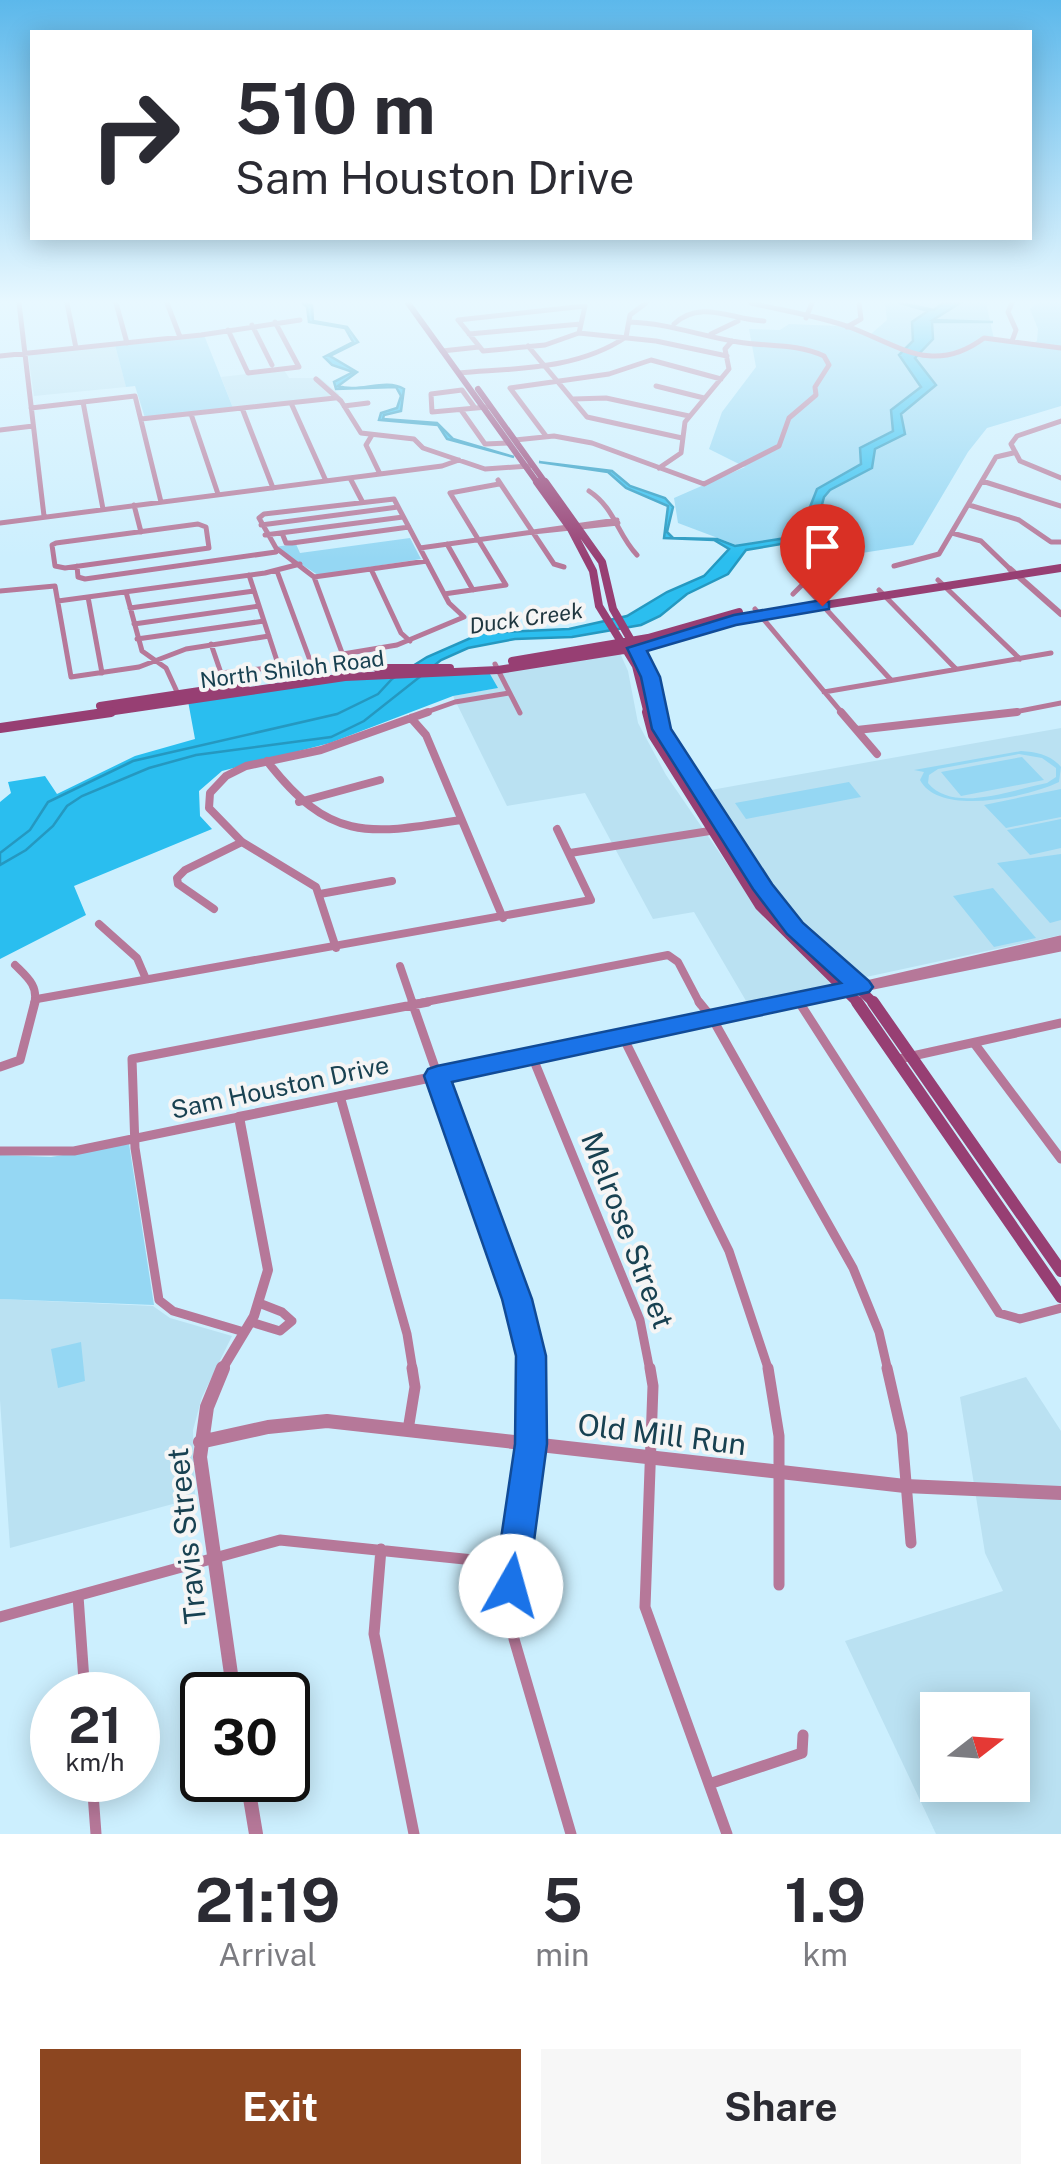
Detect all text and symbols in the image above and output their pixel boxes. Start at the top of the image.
text: 510 m [235,67,436,150]
icon: right [70,70,200,200]
text: Sam Houston Drive [235,151,635,204]
pin [780,504,865,607]
icon: arrive [795,519,850,574]
water label: Duck Creek [468,597,585,639]
street label: North Shiloh Road [198,645,386,693]
street label: Sam Houston Drive [168,1049,392,1125]
street label: Melrose Street [574,1127,682,1333]
street label: Old Mill Run [576,1406,748,1462]
street label: Travis Street [159,1446,213,1626]
position arrow [459,1534,563,1638]
speed limit sign: 30 [180,1672,310,1802]
north arrow [920,1692,1030,1802]
map controls [920,1692,1030,1802]
text: 21 [68,1695,122,1754]
text: km/h [66,1747,124,1777]
text: 21:19 [195,1865,340,1936]
text: 5 [542,1865,583,1936]
text: 1.9 [785,1865,866,1936]
text: Arrival [218,1936,317,1973]
text: min [535,1936,590,1973]
text: km [802,1936,848,1973]
button: Exit [40,2049,521,2164]
button: Share [541,2049,1021,2164]

